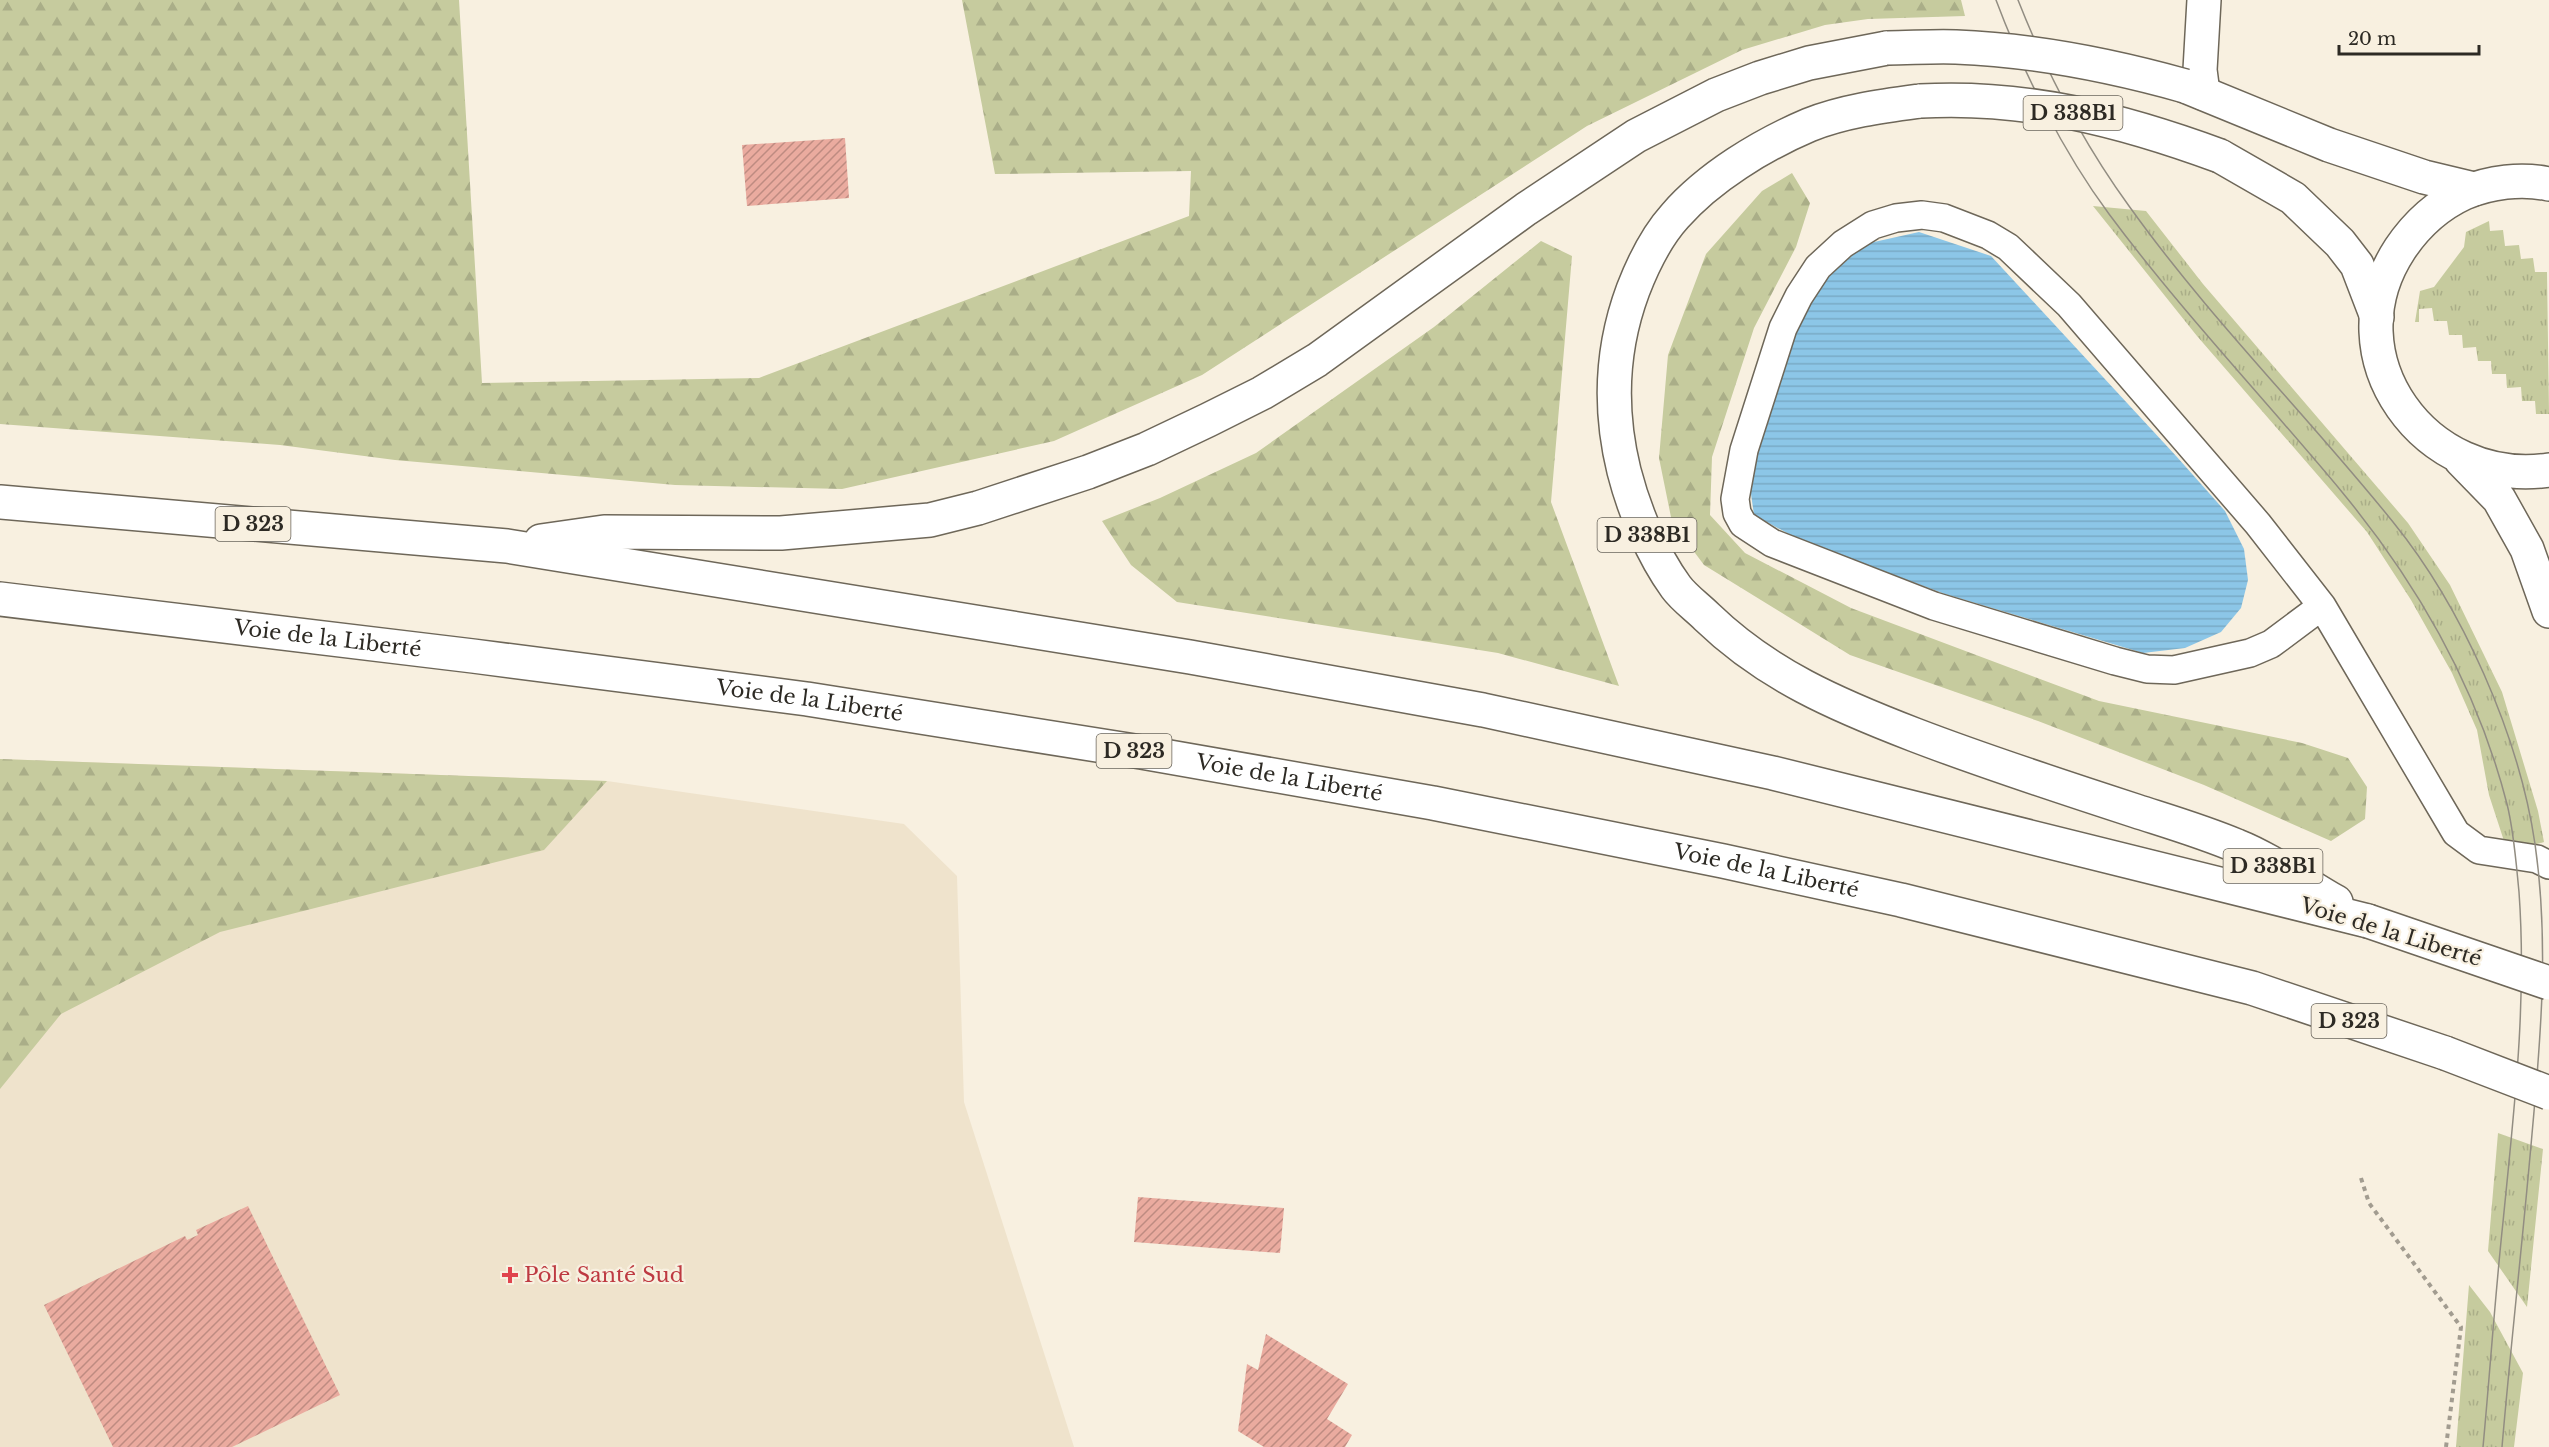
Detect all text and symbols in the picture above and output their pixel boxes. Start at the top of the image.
scale bar [2339,18,2478,56]
text: 20 m [2348,28,2396,50]
road number: D 338B1 [2024,96,2122,130]
road number: D 323 [216,507,290,541]
road number: D 338B1 [1598,518,1696,552]
street label: Voie de la Liberté [232,614,423,663]
street label: Voie de la Liberté [714,674,905,727]
road number: D 323 [1096,734,1172,768]
street label: Voie de la Liberté [1193,749,1384,807]
street label: Voie de la Liberté [1671,838,1861,903]
road number: D 338B1 [2224,849,2322,883]
street label: Voie de la Liberté [2296,892,2485,972]
road number: D 323 [2312,1004,2386,1038]
place label: Pôle Santé Sud [524,1262,684,1288]
marker: Pôle Santé Sud [501,1266,519,1284]

